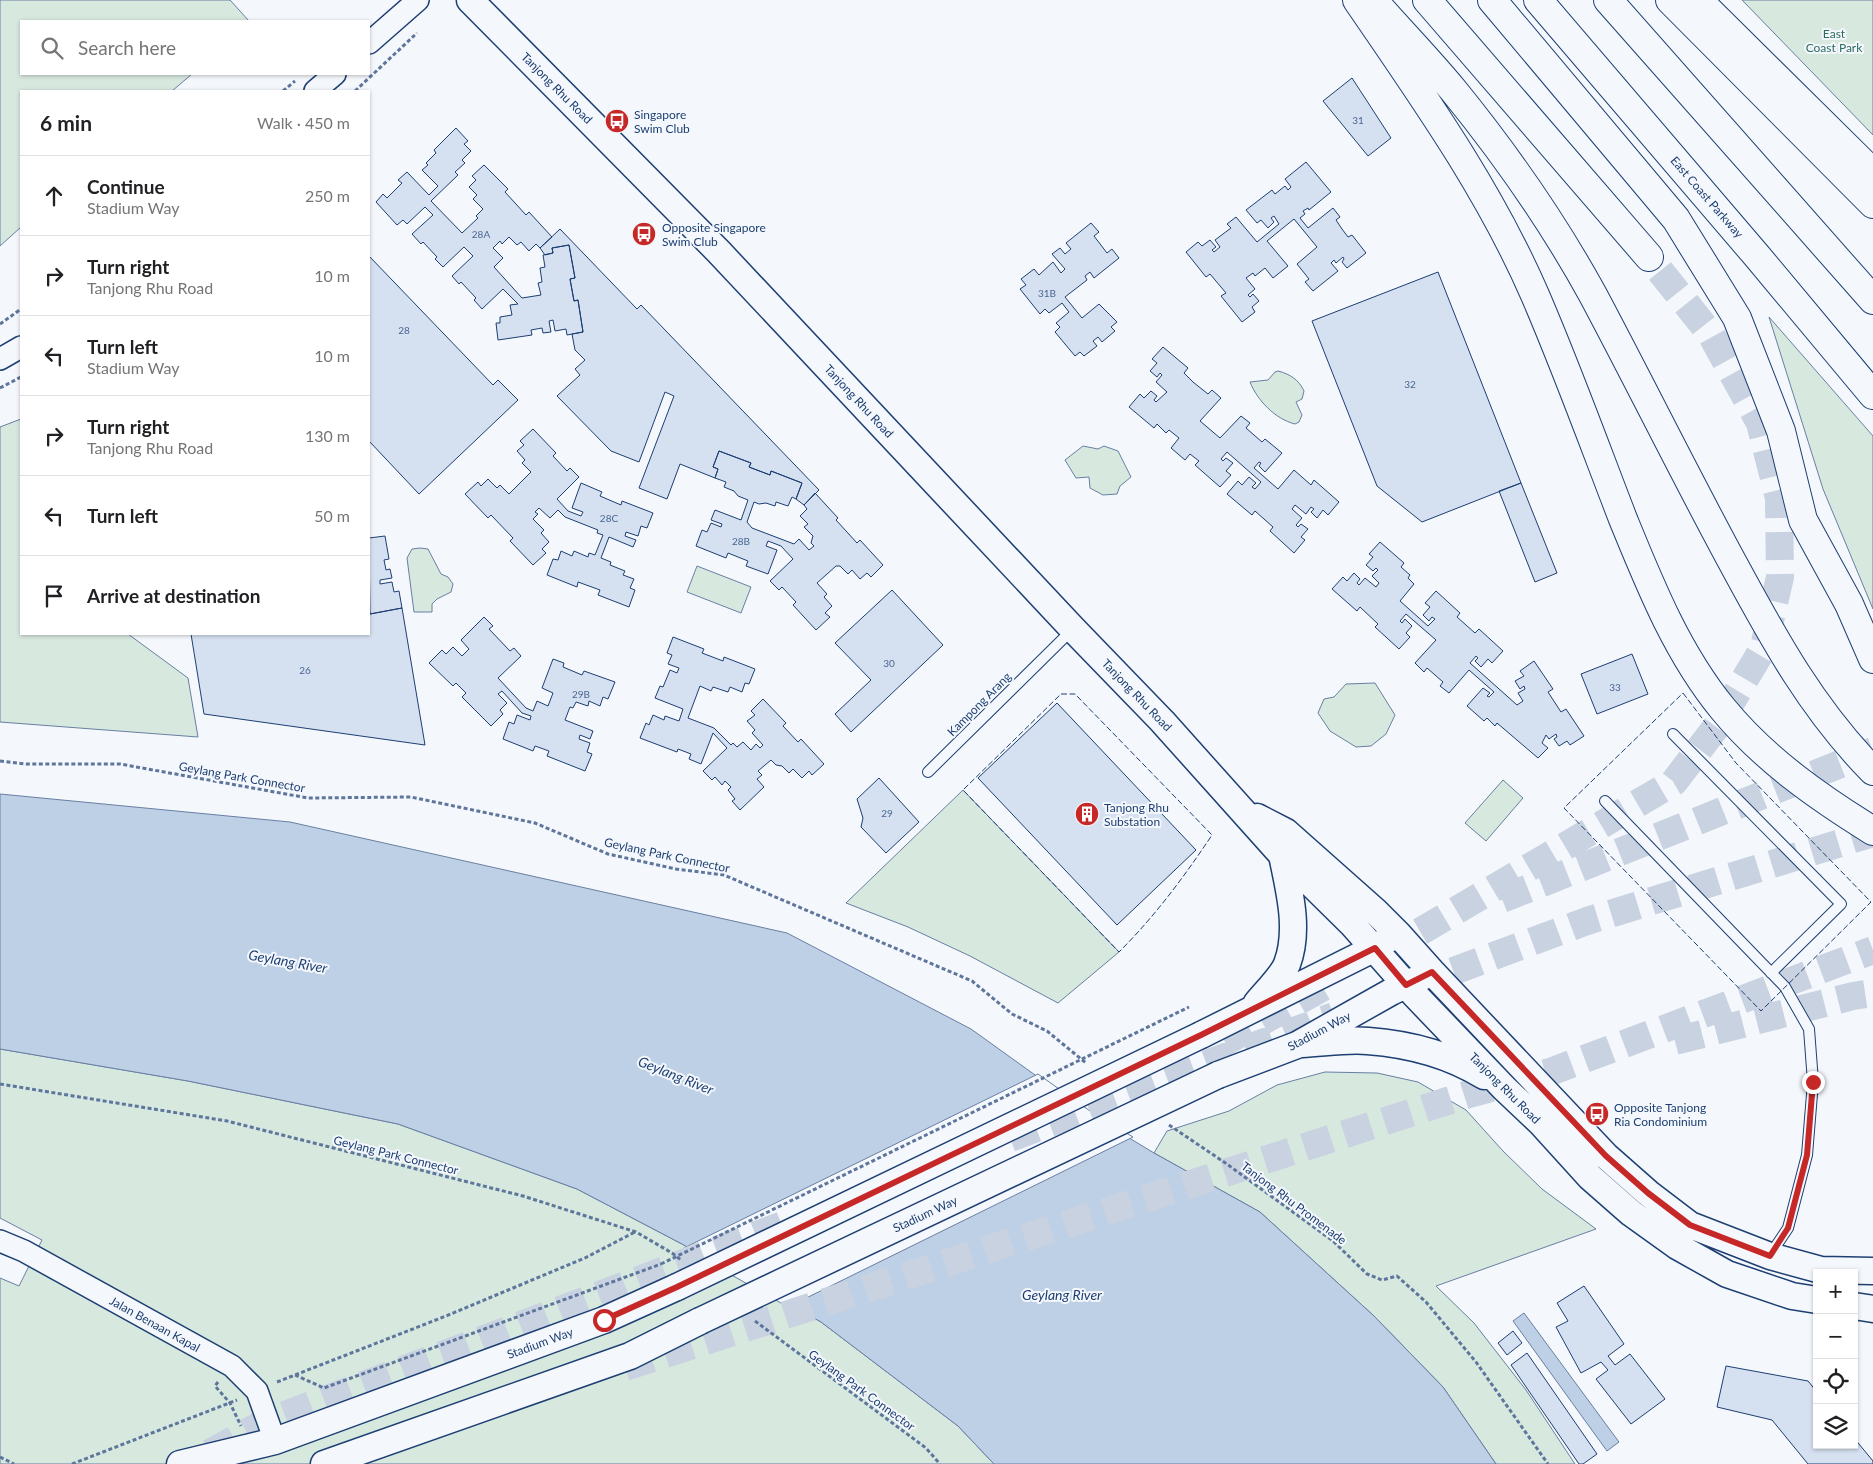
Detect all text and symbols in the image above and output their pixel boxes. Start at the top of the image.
search box [20,20,370,75]
park label: East Coast Park [1806,26,1863,55]
icon: search [38,34,66,62]
text: Search here [78,36,176,59]
street label: Tanjong Rhu Road [518,49,596,127]
place label: Singapore Swim Club [634,107,690,136]
bus stop icon: Singapore Swim Club [604,108,630,134]
text: 6 min [40,110,92,135]
text: Walk · 450 m [257,113,350,132]
house number: 31 [1352,114,1364,126]
street label: East Coast Parkway [1667,153,1747,242]
text: Continue [87,175,165,198]
icon: ahead [40,182,68,210]
text: 250 m [305,186,350,205]
text: Stadium Way [87,198,179,217]
place label: Opposite Singapore Swim Club [662,220,766,249]
bus stop icon: Opposite Singapore Swim Club [631,221,657,247]
house number: 28A [472,228,490,240]
text: Turn right [87,255,169,278]
icon: right [40,262,68,290]
text: 10 m [314,266,350,285]
text: Tanjong Rhu Road [87,278,213,297]
house number: 31B [1038,287,1056,299]
house number: 28 [398,324,410,336]
text: Turn left [87,335,158,358]
icon: left [40,342,68,370]
text: 10 m [314,346,350,365]
text: Stadium Way [87,358,179,377]
street label: Tanjong Rhu Road [821,361,897,441]
house number: 32 [1404,378,1416,390]
text: Turn right [87,415,169,438]
icon: right [40,422,68,450]
text: 130 m [305,426,350,445]
text: Tanjong Rhu Road [87,438,213,457]
icon: left [40,502,68,530]
text: Turn left [87,504,158,527]
text: 50 m [314,506,350,525]
house number: 28C [600,512,618,524]
house number: 28B [732,535,750,547]
icon: arrive [40,582,68,610]
text: Arrive at destination [87,584,260,607]
street label: Tanjong Rhu Road [1099,656,1175,734]
house number: 30 [883,657,895,669]
house number: 26 [299,664,311,676]
street label: Kampong Arang [944,669,1014,739]
house number: 33 [1609,681,1621,693]
house number: 29B [572,688,590,700]
street label: Geylang Park Connector [178,759,307,796]
place label: Tanjong Rhu Substation [1104,800,1169,829]
building icon: Tanjong Rhu Substation [1074,801,1100,827]
house number: 29 [881,807,893,819]
street label: Geylang Park Connector [603,834,732,876]
water label: Geylang River [247,946,329,976]
street label: Stadium Way [1285,1008,1354,1054]
street label: Tanjong Rhu Road [1466,1049,1544,1127]
water label: Geylang River [636,1052,716,1098]
route end [1802,1071,1825,1094]
place label: Opposite Tanjong Ria Condominium [1614,1100,1707,1129]
bus stop icon: Opposite Tanjong Ria Condominium [1584,1101,1610,1127]
street label: Geylang Park Connector [332,1132,461,1178]
street label: Tanjong Rhu Promenade [1238,1159,1350,1247]
street label: Stadium Way [890,1192,960,1235]
map controls [1813,1269,1858,1449]
button: + [1813,1269,1858,1314]
water label: Geylang River [1022,1286,1102,1303]
street label: Jalan Benaan Kapal [107,1293,203,1355]
route start [593,1309,616,1332]
button: − [1813,1314,1858,1359]
street label: Stadium Way [505,1324,576,1362]
street label: Geylang Park Connector [806,1346,919,1434]
button: locate [1813,1359,1858,1404]
button: layers [1813,1404,1858,1449]

